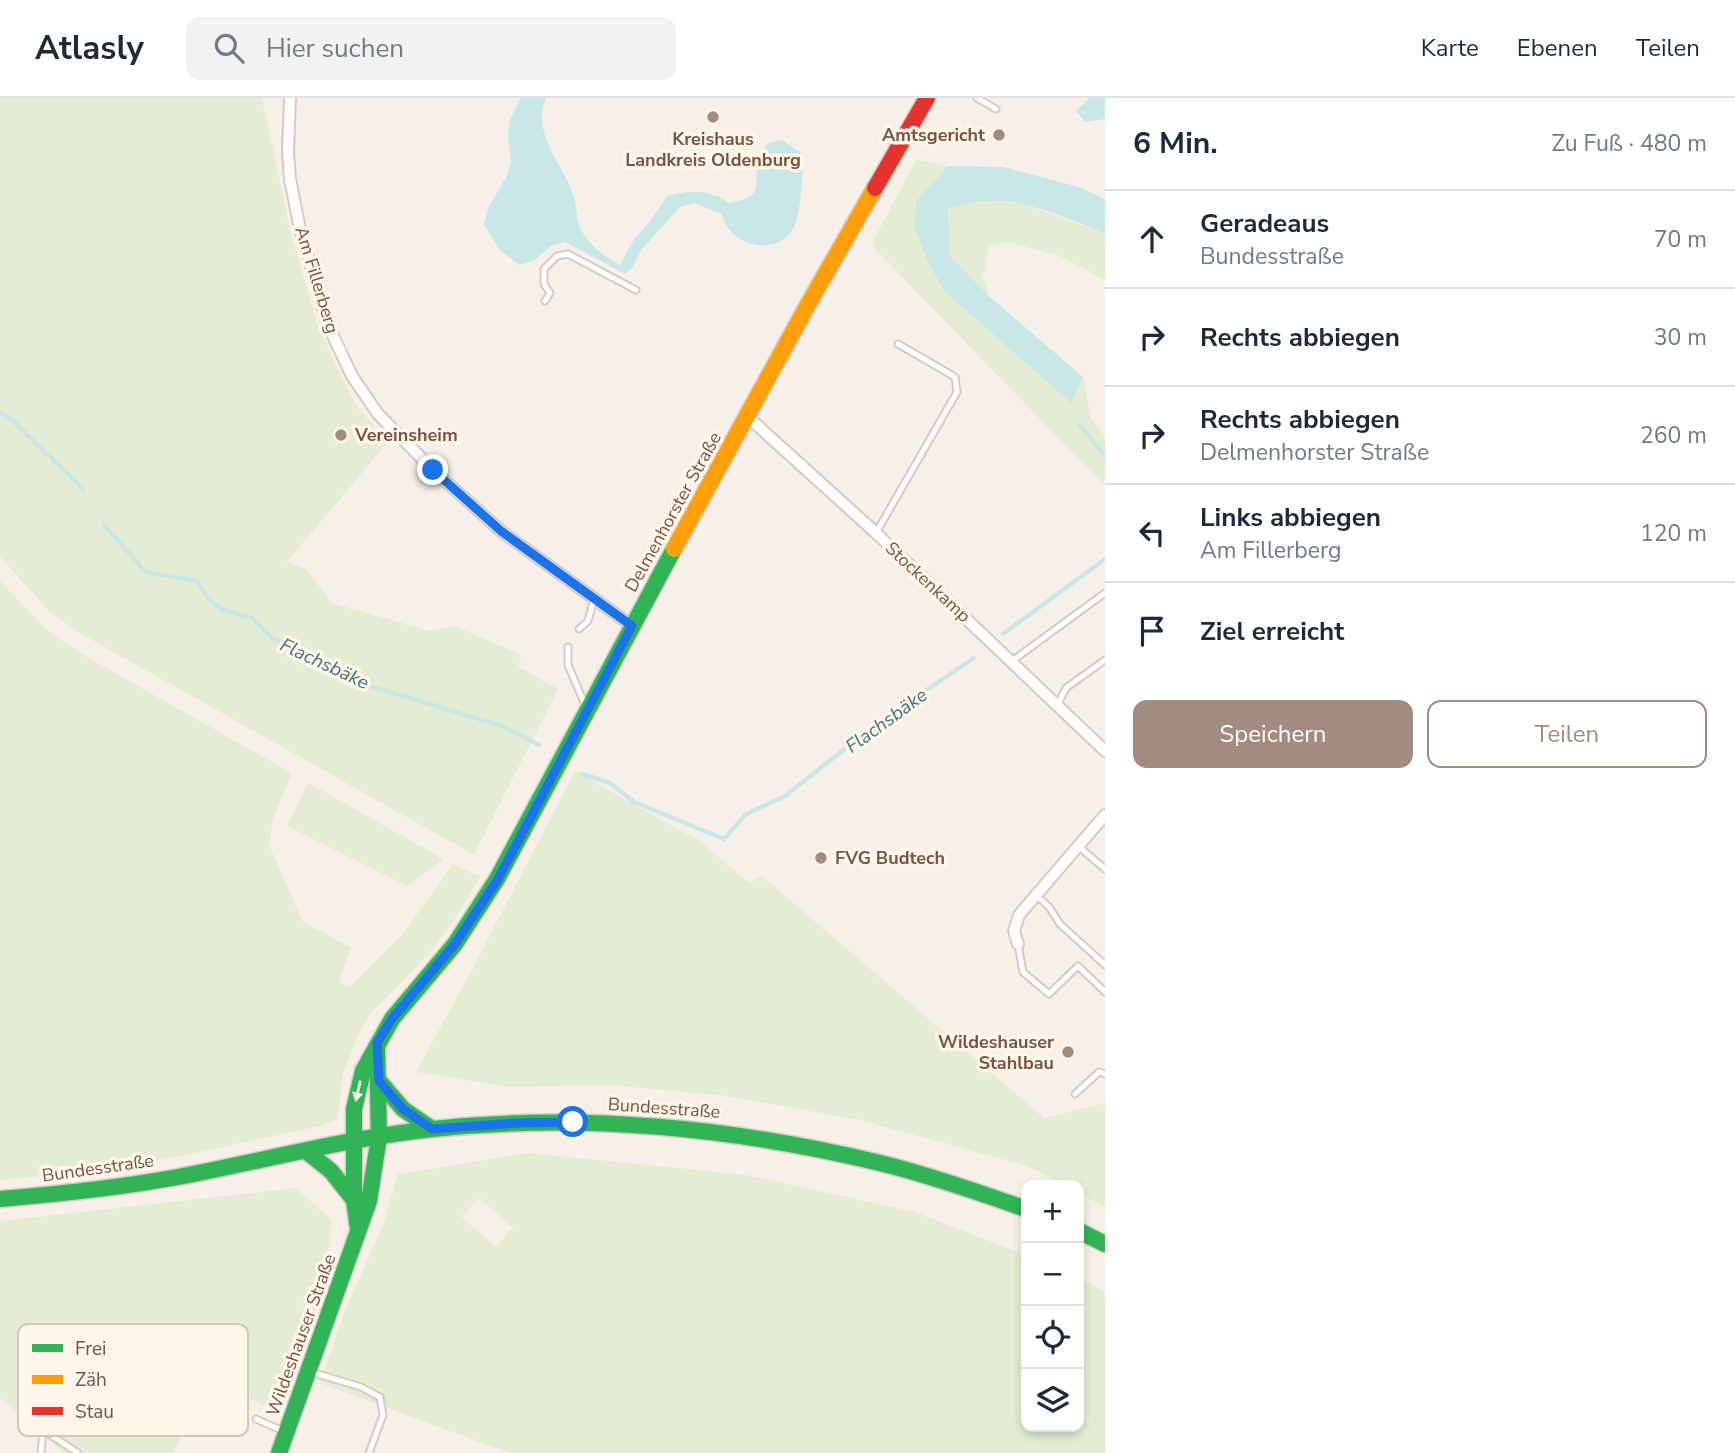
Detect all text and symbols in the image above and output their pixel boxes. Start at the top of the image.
search box [186,17,676,80]
text: Atlasly [35,26,144,71]
icon: search [210,29,248,67]
text: Hier suchen [266,31,404,66]
text: Karte [1421,32,1479,64]
text: Ebenen [1517,32,1598,64]
text: Teilen [1636,32,1700,64]
marker: Kreishaus Landkreis Oldenburg [705,109,721,125]
place label: Amtsgericht [882,123,985,147]
text: 6 Min. [1133,123,1218,164]
place label: Kreishaus Landkreis Oldenburg [625,127,801,172]
marker: Amtsgericht [991,127,1007,143]
text: Zu Fuß · 480 m [1551,128,1707,159]
text: Geradeaus [1200,206,1329,241]
icon: ahead [1133,220,1171,258]
street label: Am Fillerberg [289,224,345,336]
text: 70 m [1654,224,1707,255]
text: Bundesstraße [1200,241,1344,272]
icon: right [1133,318,1171,356]
text: Rechts abbiegen [1200,320,1400,355]
text: 30 m [1654,322,1707,353]
text: Rechts abbiegen [1200,402,1400,437]
icon: right [1133,416,1171,454]
text: 260 m [1640,420,1707,451]
place label: Vereinsheim [354,423,458,447]
marker: Vereinsheim [333,427,349,443]
street label: Delmenhorster Straße [619,428,727,596]
text: Delmenhorster Straße [1200,437,1429,468]
route end [417,454,448,485]
text: Links abbiegen [1200,500,1381,535]
icon: left [1133,514,1171,552]
text: 120 m [1640,518,1707,549]
text: Am Fillerberg [1200,535,1342,566]
street label: Stockenkamp [880,536,976,628]
icon: arrive [1133,612,1171,650]
text: Ziel erreicht [1200,614,1344,649]
water label: Flachsbäke [276,632,373,696]
water label: Flachsbäke [840,682,933,759]
button: Speichern [1133,700,1413,768]
button: Teilen [1427,700,1707,768]
place label: FVG Budtech [835,846,945,870]
marker: FVG Budtech [813,850,829,866]
place label: Wildeshauser Stahlbau [938,1030,1054,1075]
marker: Wildeshauser Stahlbau [1060,1044,1076,1060]
one-way arrow [352,1080,363,1102]
street label: Bundesstraße [607,1092,721,1124]
route start [557,1106,588,1137]
street label: Bundesstraße [41,1148,155,1188]
map controls [1021,1180,1084,1432]
button: + [1021,1180,1084,1243]
button: − [1021,1243,1084,1306]
street label: Wildeshauser Straße [260,1251,342,1419]
button: locate [1021,1306,1084,1369]
legend [18,1324,248,1436]
text: Frei [75,1336,106,1362]
text: Zäh [75,1367,107,1393]
button: layers [1021,1369,1084,1432]
text: Stau [75,1399,114,1425]

